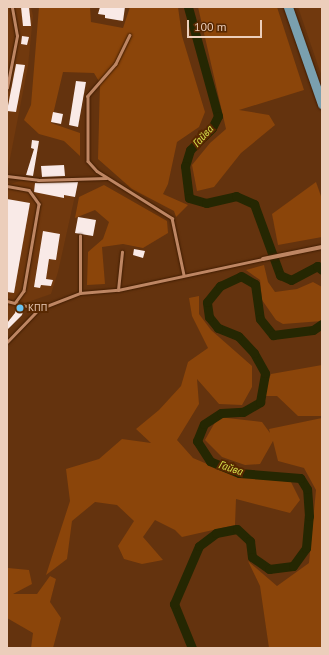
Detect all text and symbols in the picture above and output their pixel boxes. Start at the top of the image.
scale bar [189,12,264,38]
text: 100 m [194,19,227,34]
water label: Гайва [190,122,216,150]
place label: КПП [28,302,47,314]
marker: КПП [15,303,25,313]
water label: Гайва [217,458,245,478]

